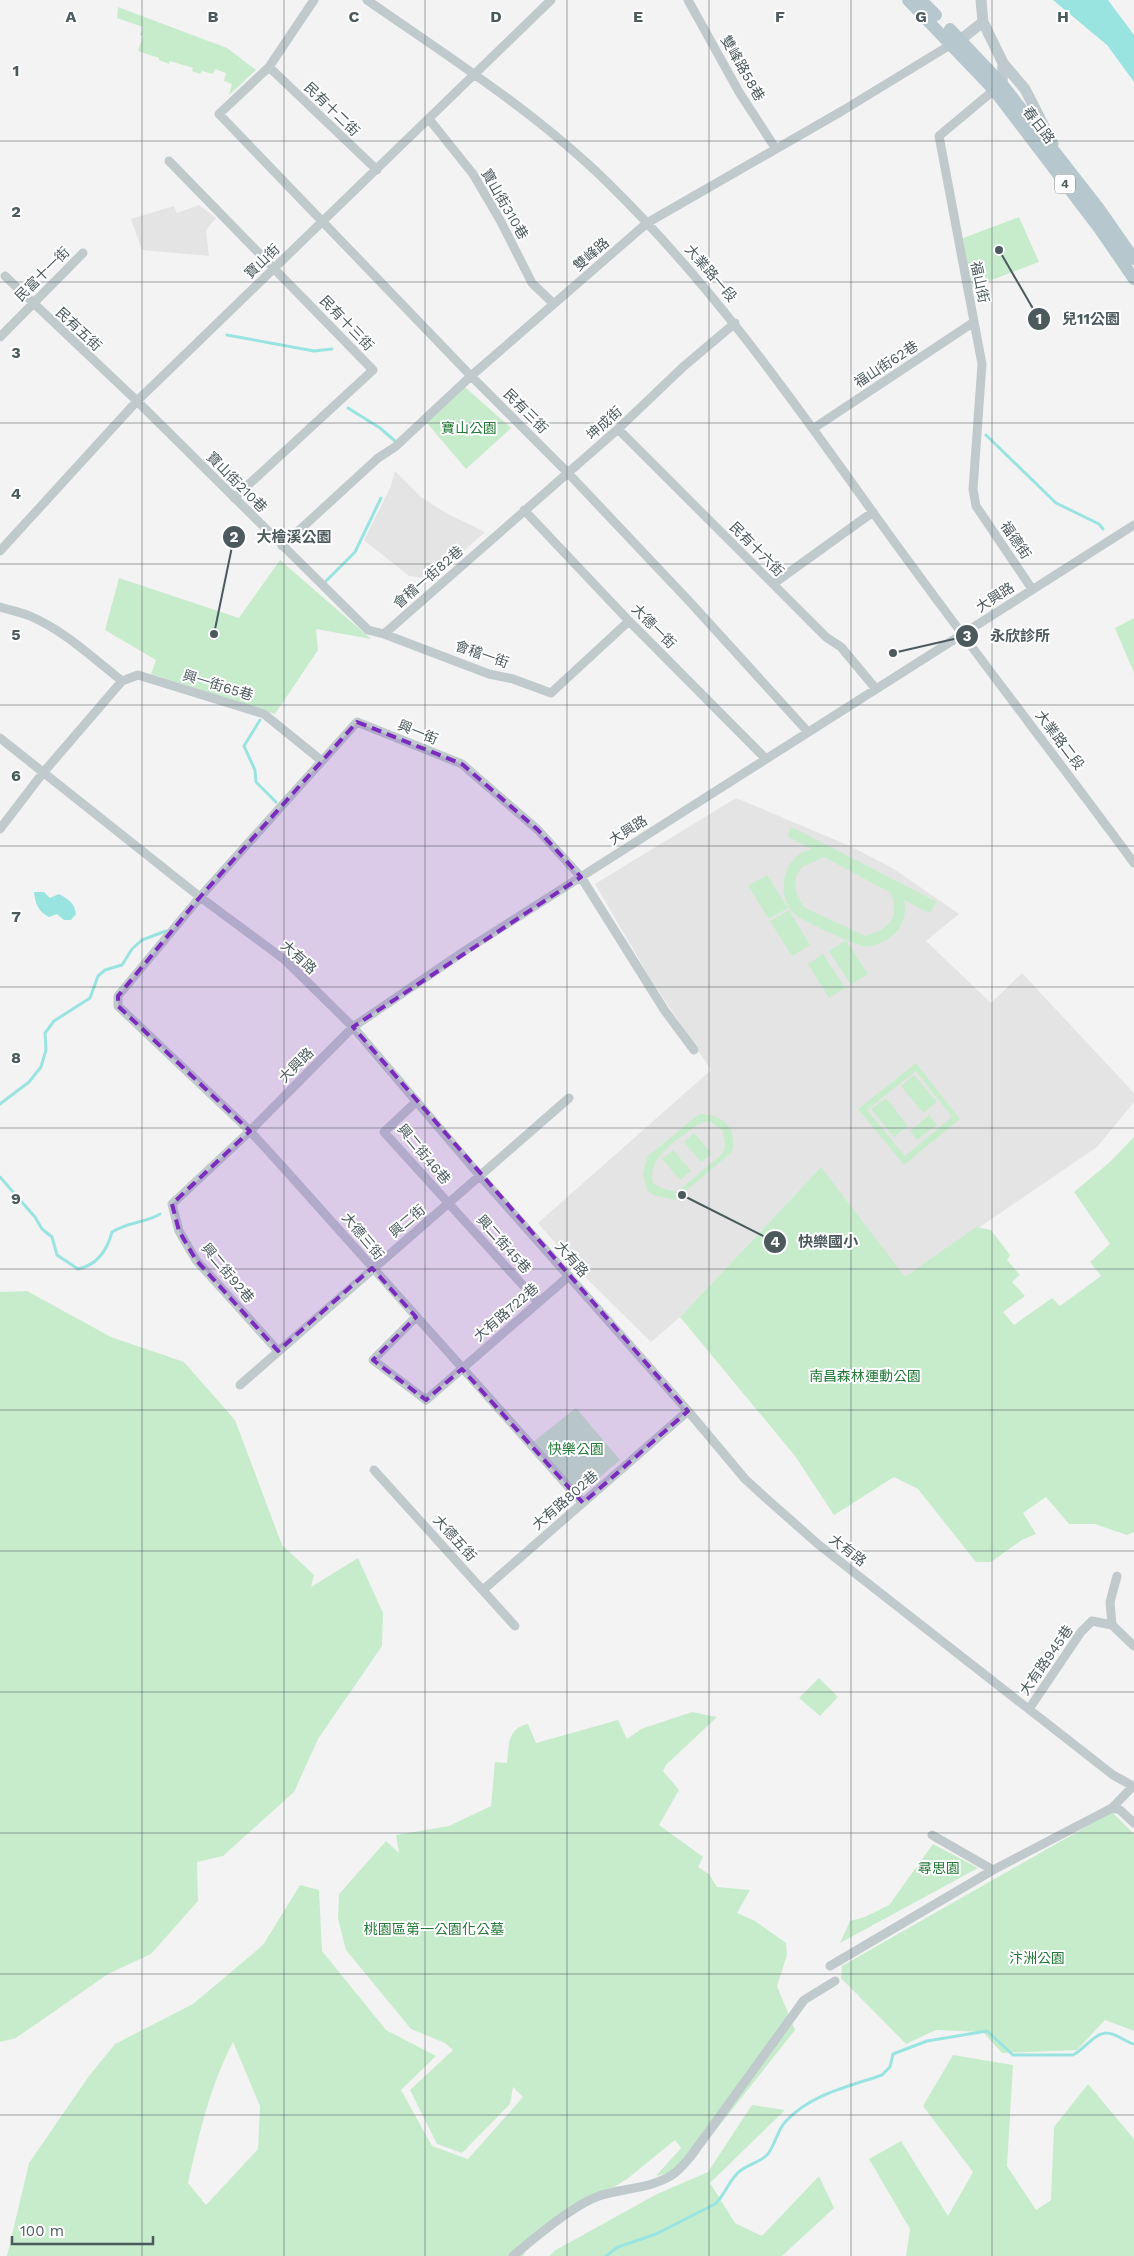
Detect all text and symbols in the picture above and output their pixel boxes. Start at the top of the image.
text: A [66,7,77,26]
text: B [208,7,219,26]
text: C [349,7,360,26]
text: D [490,7,502,26]
text: E [633,7,643,26]
text: F [775,7,785,26]
text: G [915,7,927,26]
text: H [1057,7,1069,26]
street label: 雙峰路58巷 [718,32,768,104]
text: 1 [13,61,19,80]
street label: 民有十二街 [301,79,363,139]
street label: 春日路 [1020,103,1058,147]
street label: 寶山街310巷 [478,166,532,242]
road number: 4 [1055,174,1075,193]
text: 2 [11,202,21,221]
street label: 雙峰路 [570,234,612,274]
street label: 寶山街 [241,241,283,281]
street label: 大業路一段 [682,241,740,305]
street label: 民富十一街 [12,244,72,304]
street label: 福山街 [968,260,992,304]
street label: 民有十三街 [317,292,377,354]
street label: 民有五街 [53,304,105,354]
callout: 兒11公園 [1027,304,1130,334]
text: 1 [1036,310,1042,328]
text: 兒11公園 [1062,310,1120,328]
street label: 福山街62巷 [851,337,921,391]
text: 3 [11,343,21,362]
street label: 民有三街 [501,386,551,436]
street label: 坤成街 [583,403,625,443]
park label: 寶山公園 [441,420,497,436]
street label: 寶山街210巷 [204,449,270,515]
text: 4 [11,484,21,503]
street label: 福德街 [998,518,1034,562]
street label: 民有十六街 [727,519,787,579]
callout: 大檜溪公園 [222,522,342,552]
text: 2 [230,528,239,546]
text: 大檜溪公園 [256,528,332,546]
street label: 會稽一街82巷 [390,542,466,612]
street label: 大興路 [973,579,1017,615]
street label: 大德一街 [629,601,679,651]
callout: 永欣診所 [955,621,1060,651]
text: 5 [11,625,21,644]
text: 3 [963,627,972,645]
text: 永欣診所 [990,627,1050,645]
street label: 會稽一街 [453,637,511,671]
street label: 興一街65巷 [181,667,255,703]
street label: 大業路二段 [1033,707,1087,773]
street label: 興一街 [396,717,440,747]
text: 6 [11,766,21,785]
street label: 大興路 [606,812,650,848]
text: 7 [11,907,21,926]
street label: 大有路 [278,937,320,977]
street label: 大興路 [275,1044,317,1086]
text: 8 [11,1048,21,1067]
street label: 興二街46巷 [394,1121,454,1187]
text: 9 [11,1189,21,1208]
street label: 興二街 [386,1201,428,1241]
street label: 大德三街 [339,1209,387,1263]
street label: 興二街45巷 [474,1212,534,1276]
callout: 快樂國小 [763,1227,868,1257]
text: 4 [770,1233,780,1251]
text: 快樂國小 [798,1233,859,1251]
street label: 大有路 [552,1238,592,1280]
street label: 興二街92巷 [198,1240,258,1306]
street label: 大有路722巷 [470,1280,542,1344]
park label: 南昌森林運動公園 [809,1368,921,1384]
park label: 快樂公園 [548,1441,604,1457]
street label: 大有路802巷 [529,1467,601,1533]
street label: 大德五街 [430,1512,480,1564]
street label: 大有路 [827,1531,869,1569]
street label: 大有路945巷 [1016,1622,1076,1698]
park label: 尋思園 [918,1860,960,1876]
park label: 桃園區第一公園化公墓 [364,1921,504,1937]
park label: 汴洲公園 [1009,1950,1065,1966]
scale bar [12,2214,154,2246]
text: 100 m [20,2222,64,2240]

